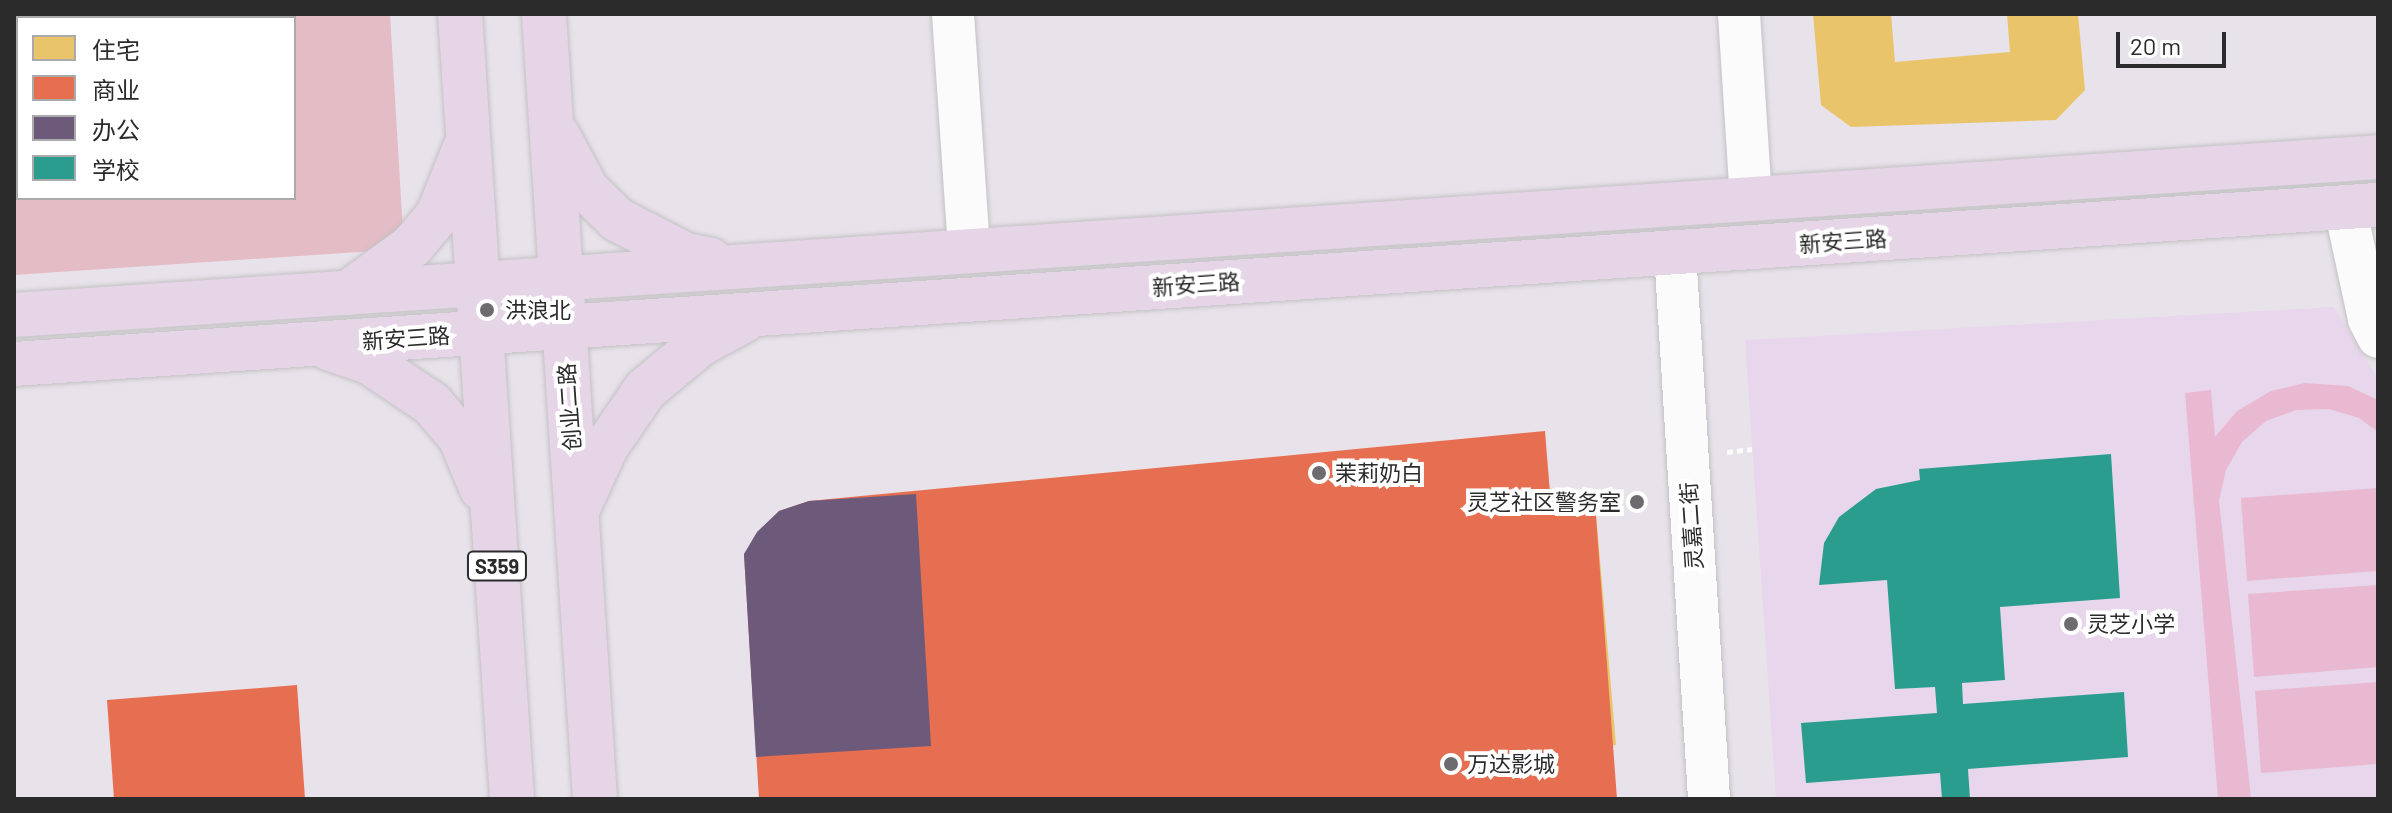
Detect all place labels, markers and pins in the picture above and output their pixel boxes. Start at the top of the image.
place label: 洪浪北 [505,297,571,323]
marker: 洪浪北 [476,299,498,321]
place label: 茉莉奶白 [1335,460,1423,486]
marker: 茉莉奶白 [1310,464,1328,482]
place label: 灵芝社区警务室 [1467,489,1621,515]
marker: 灵芝社区警务室 [1628,493,1646,511]
place label: 灵芝小学 [2087,611,2175,637]
marker: 灵芝小学 [2062,615,2080,633]
place label: 万达影城 [1467,751,1555,777]
marker: 万达影城 [1442,755,1460,773]

